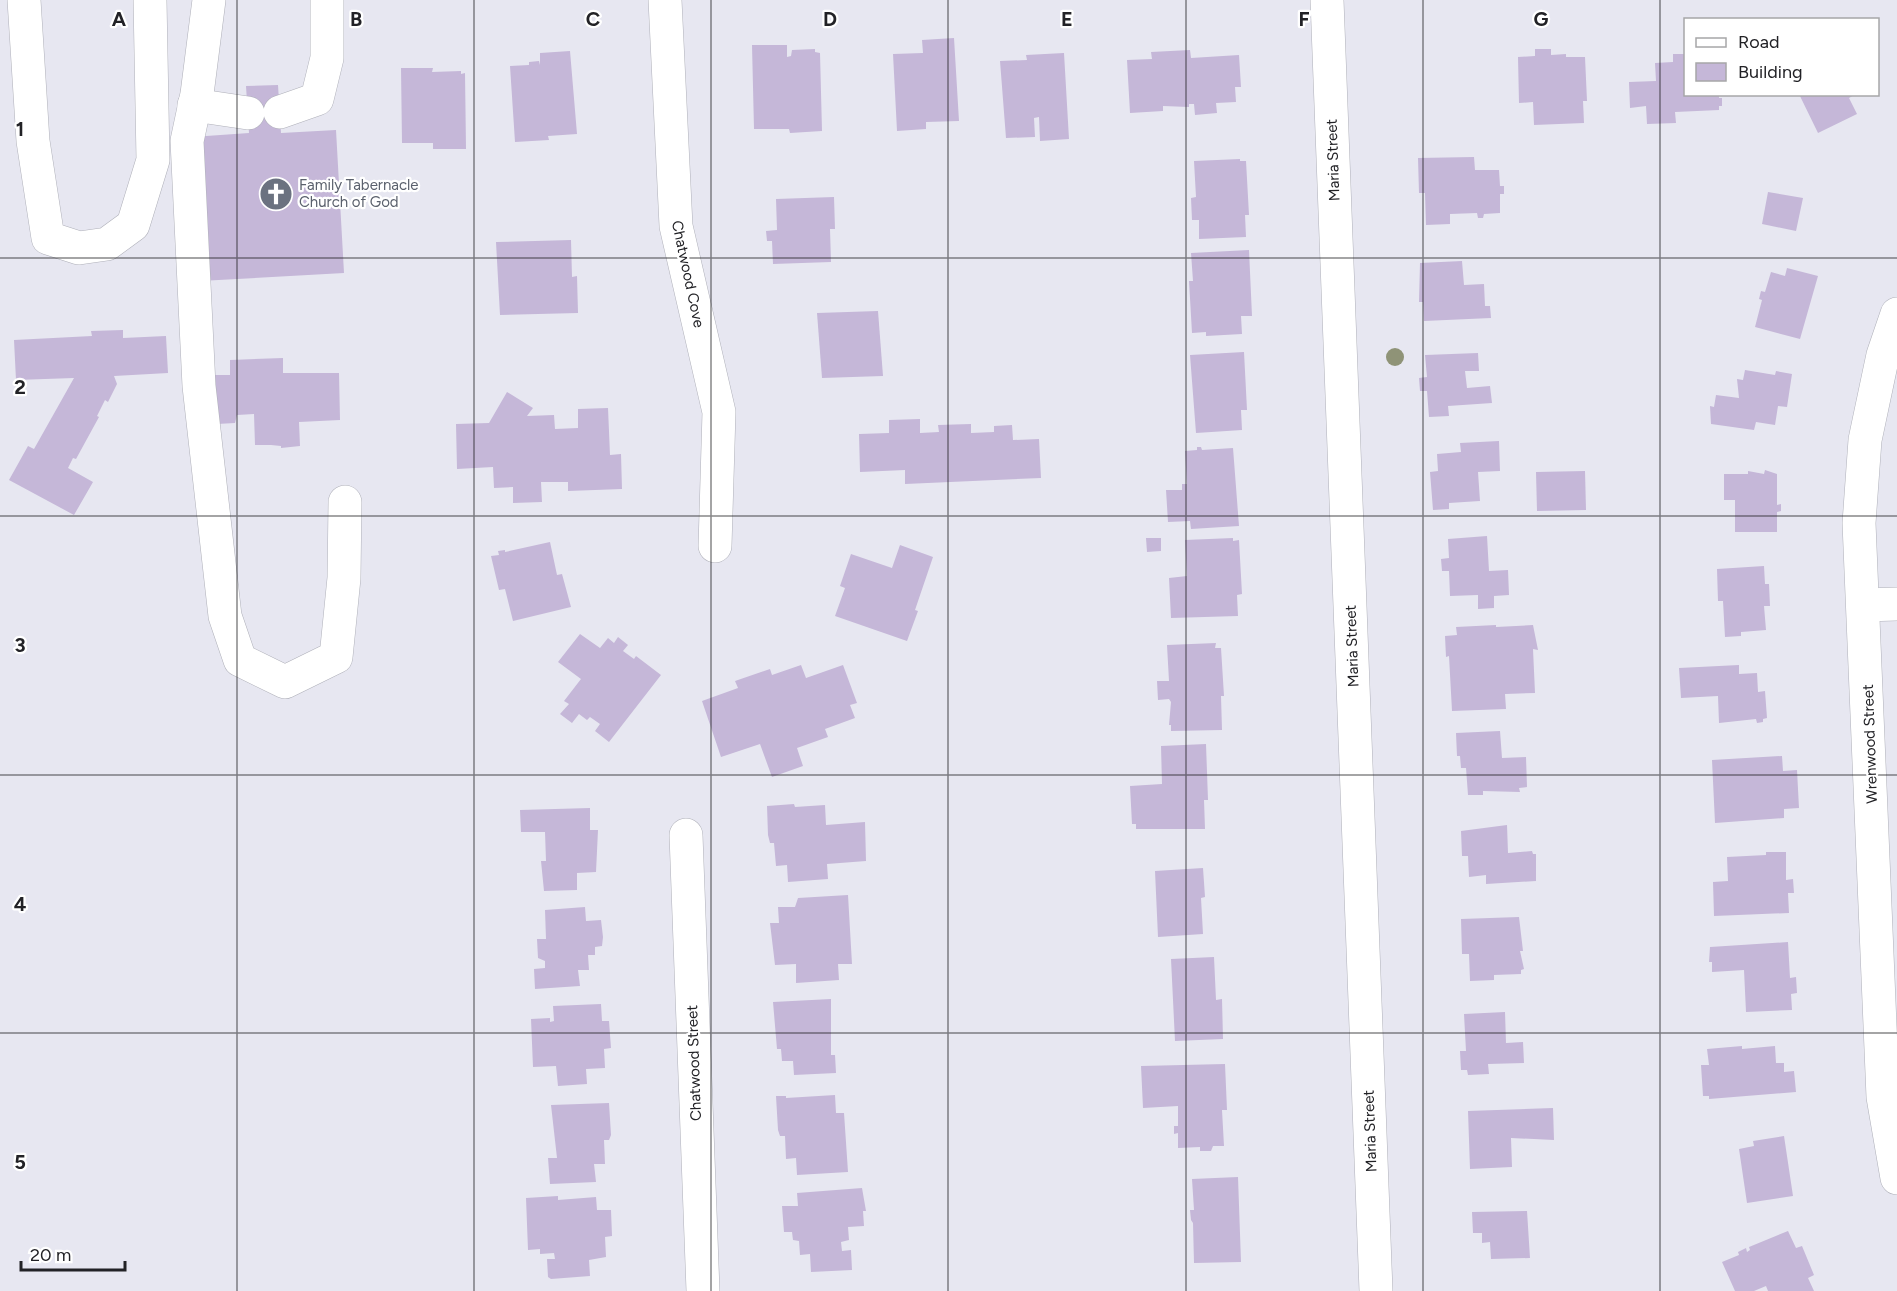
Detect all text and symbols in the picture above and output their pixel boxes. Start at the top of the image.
text: A [112,7,127,31]
text: B [350,7,362,31]
text: C [586,7,600,31]
text: D [823,7,837,31]
text: E [1061,7,1073,31]
text: F [1298,7,1310,31]
text: G [1534,7,1549,31]
legend [1684,18,1879,96]
text: Road [1738,31,1779,53]
text: Building [1738,61,1803,83]
text: 1 [16,117,24,141]
street label: Maria Street [1323,118,1343,201]
church icon: Family Tabernacle Church of God [258,176,294,212]
place label: Family Tabernacle Church of God [299,176,419,211]
street label: Chatwood Cove [668,219,708,329]
text: 2 [14,375,26,399]
street label: Maria Street [1342,604,1362,687]
text: 3 [14,633,26,657]
street label: Wrenwood Street [1859,684,1881,804]
text: 4 [14,892,27,916]
street label: Chatwood Street [683,1004,705,1121]
street label: Maria Street [1360,1089,1380,1172]
text: 5 [14,1150,26,1174]
scale bar [21,1234,124,1272]
text: 20 m [30,1244,71,1266]

